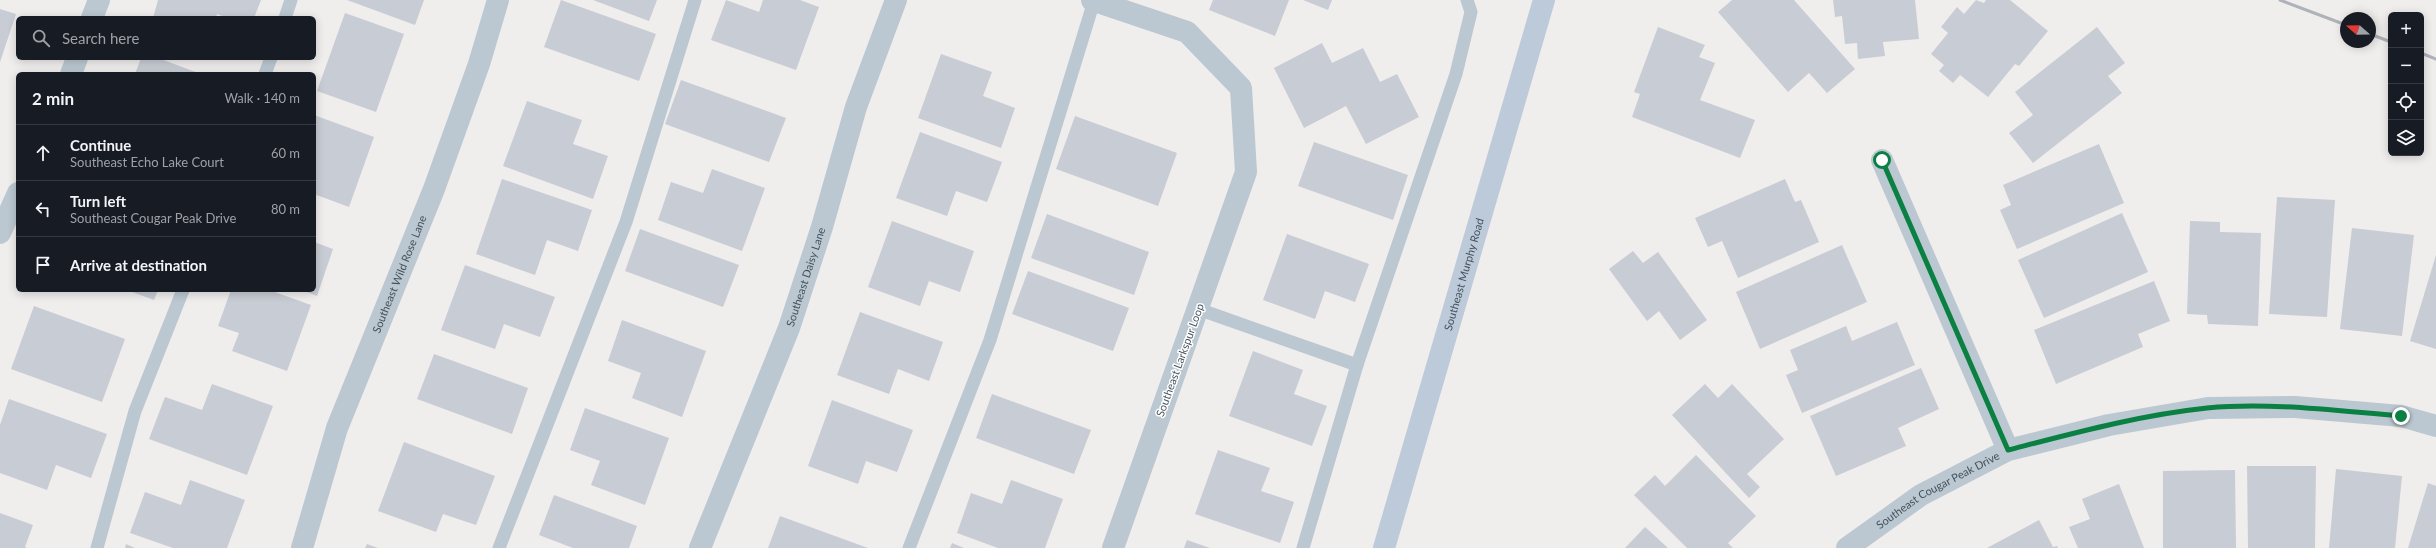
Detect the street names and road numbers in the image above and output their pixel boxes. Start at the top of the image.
street label: Southeast Wild Rose Lane [369,213,429,335]
street label: Southeast Murphy Road [1441,217,1486,332]
street label: Southeast Daisy Lane [783,225,828,328]
street label: Southeast Larkspur Loop [1153,301,1206,418]
street label: Southeast Cougar Peak Drive [1873,449,2002,531]

